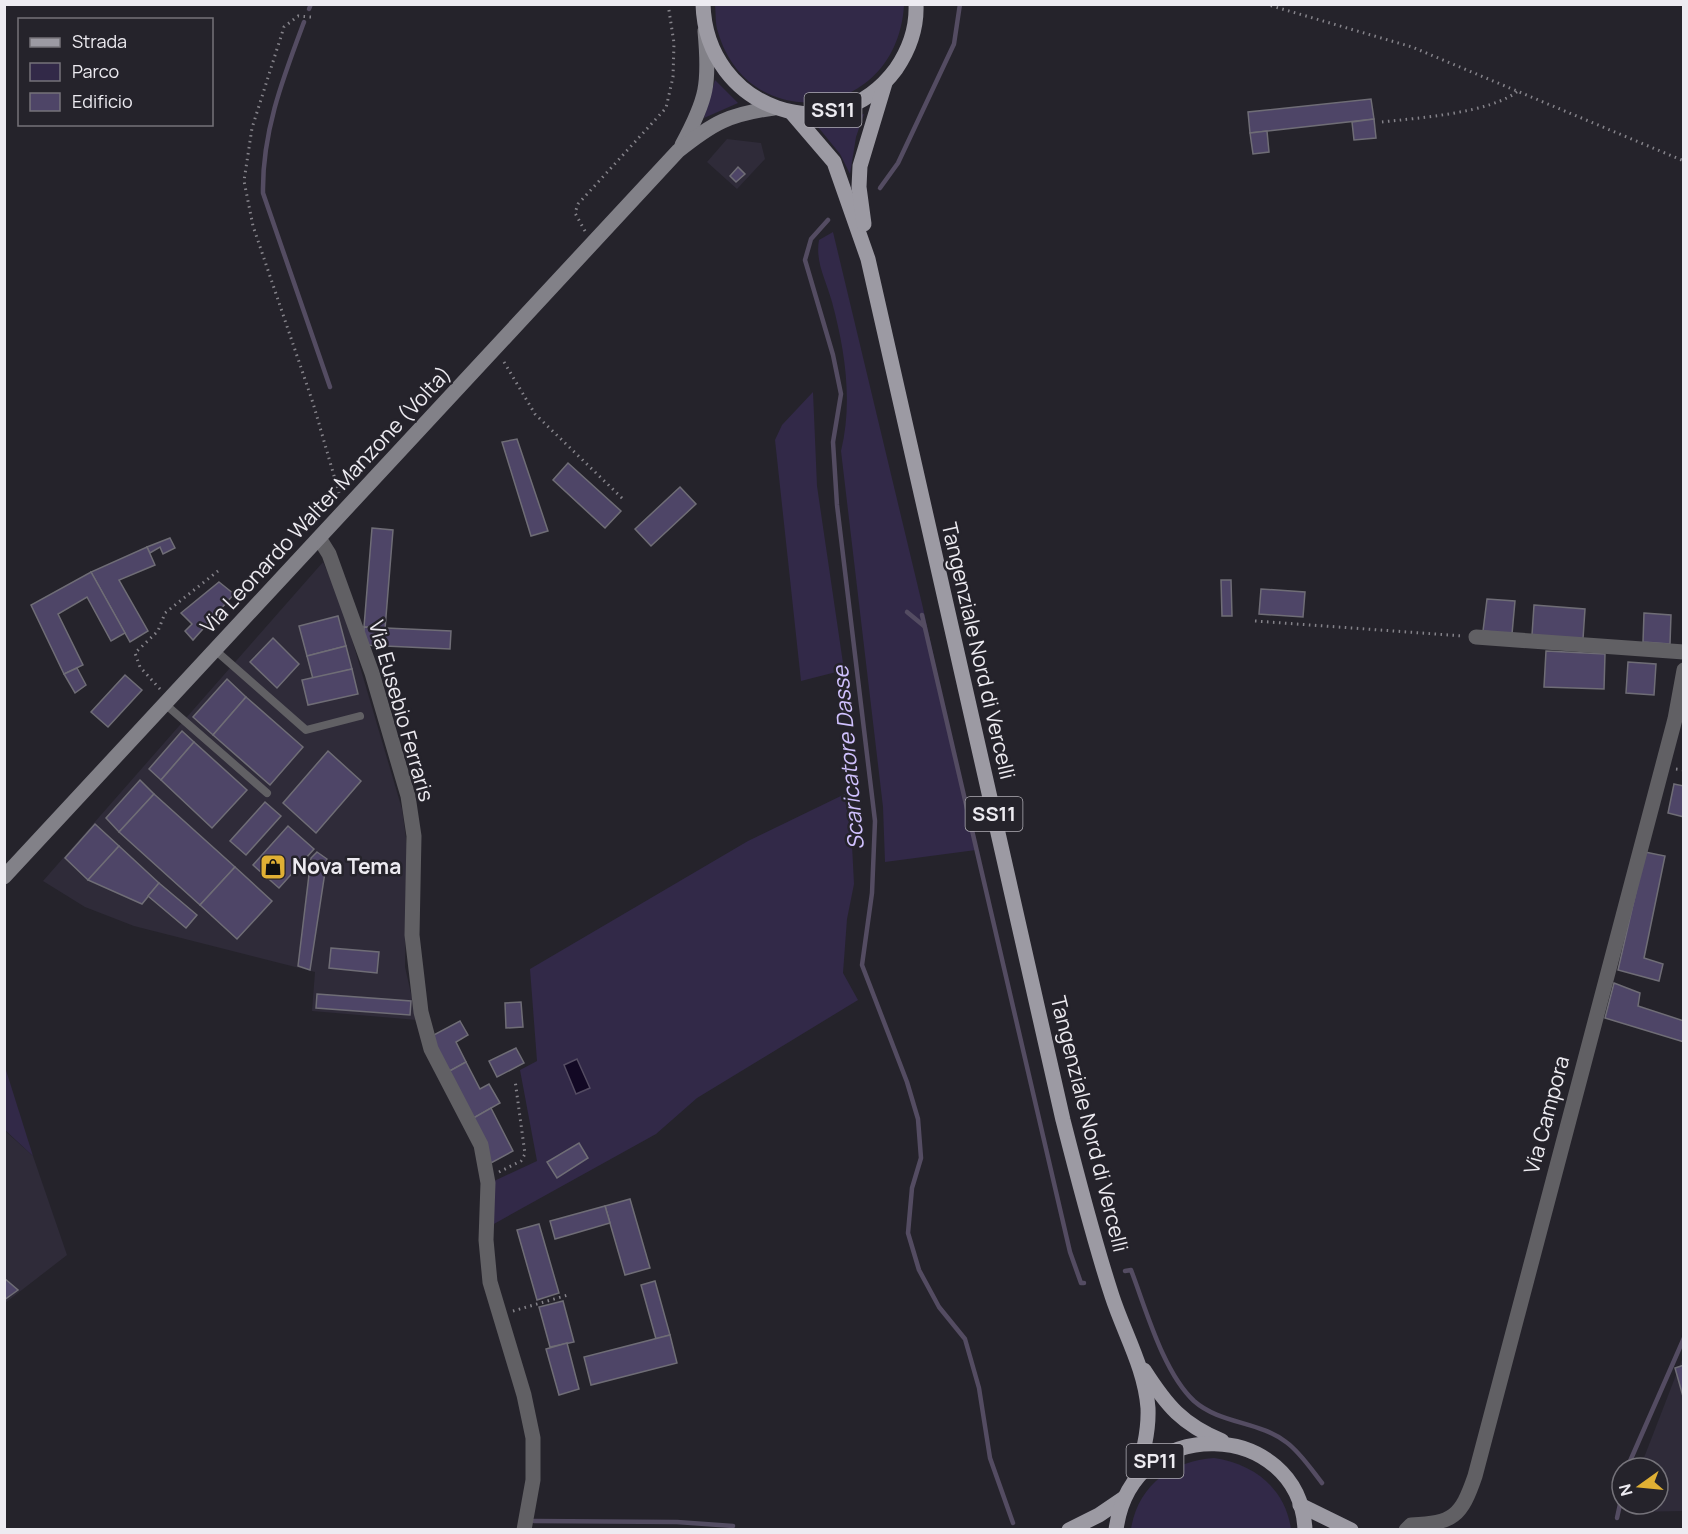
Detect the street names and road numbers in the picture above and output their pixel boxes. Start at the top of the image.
road number: SS11 [804,93,862,127]
street label: Via Leonardo Walter Manzone (Volta) [194,360,457,639]
street label: Tangenziale Nord di Vercelli [936,520,1022,782]
street label: Via Eusebio Ferraris [363,617,441,805]
road number: SS11 [966,797,1022,831]
street label: Tangenziale Nord di Vercelli [1045,993,1135,1255]
street label: Via Campora [1517,1053,1575,1177]
road number: SP11 [1126,1444,1184,1478]

